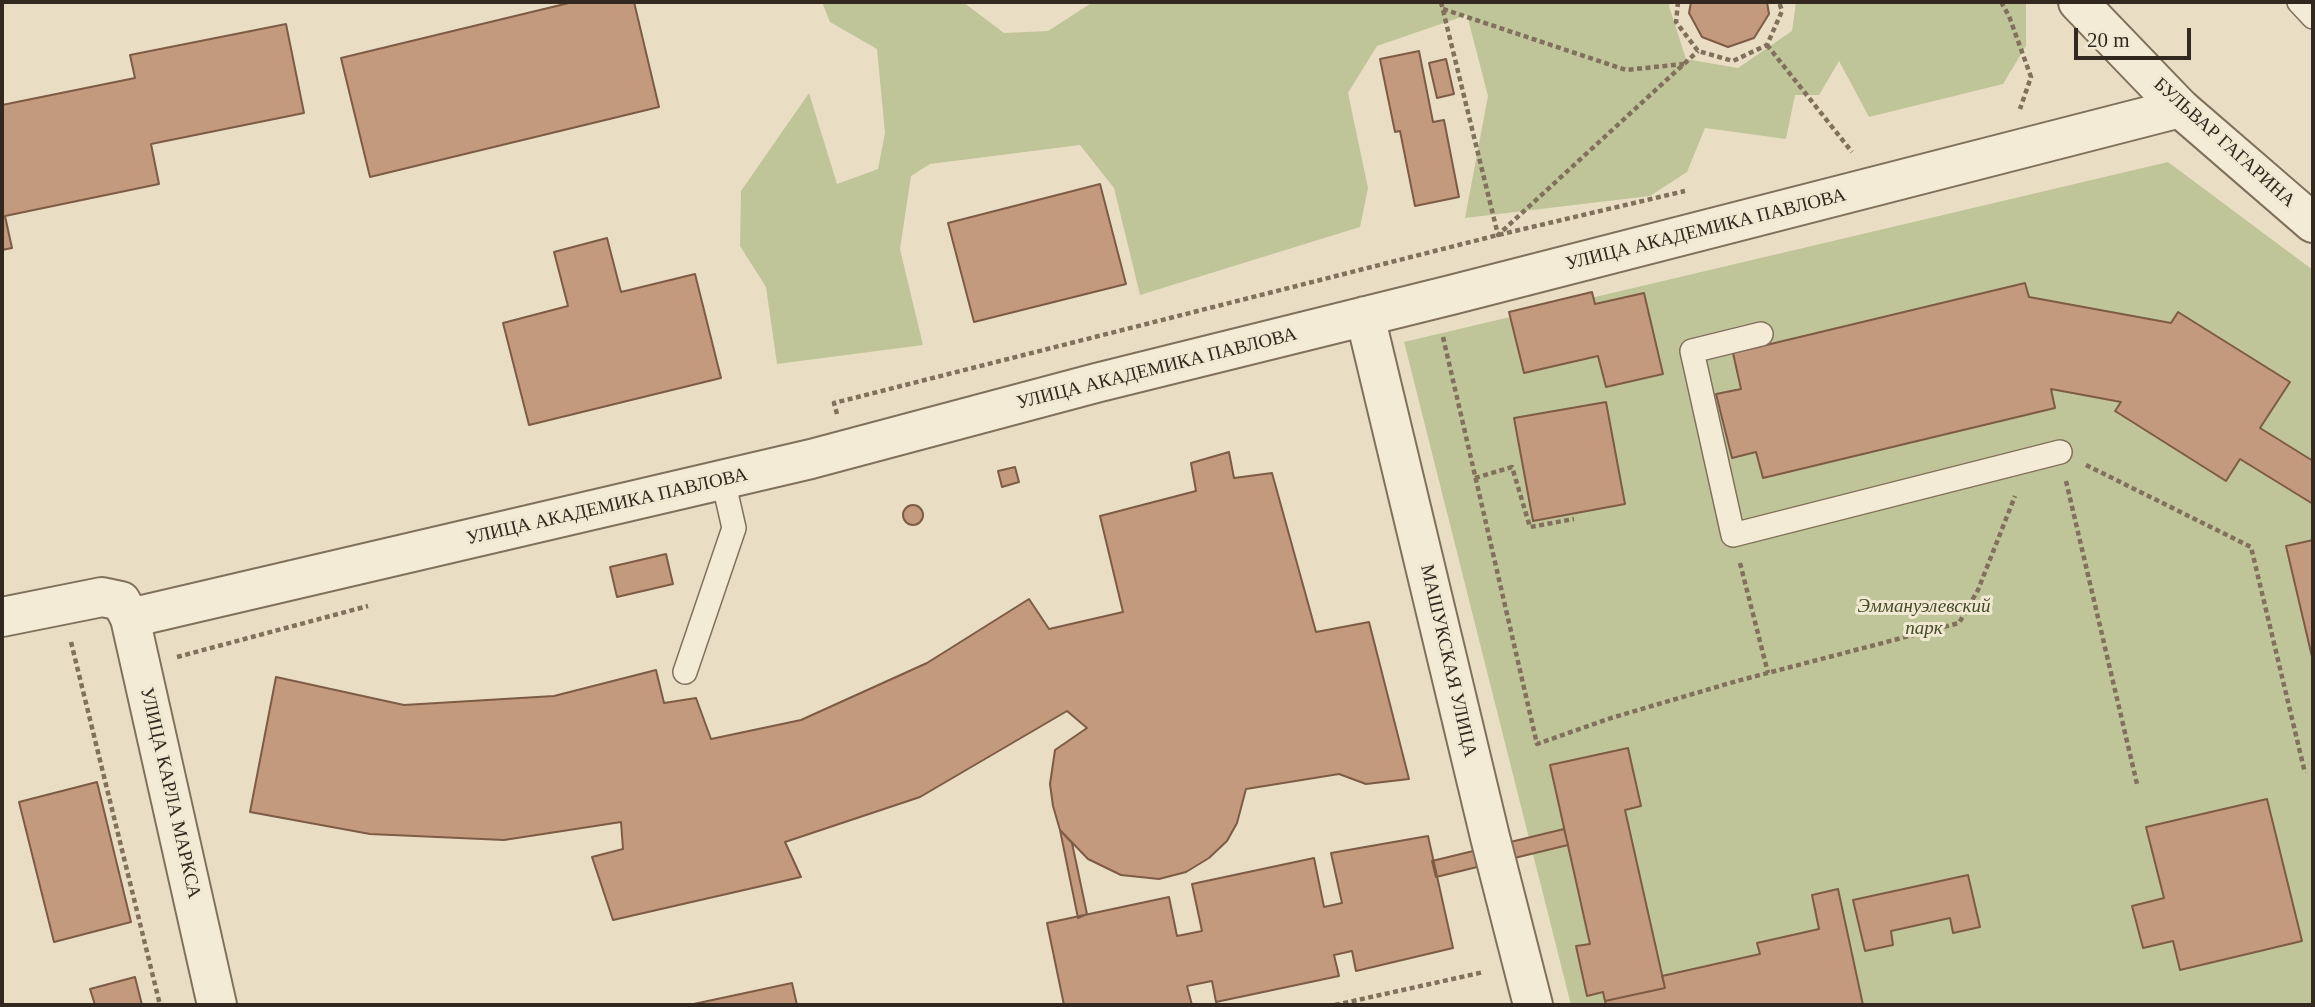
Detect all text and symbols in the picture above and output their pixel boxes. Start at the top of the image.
scale bar [2077,14,2194,58]
text: 20 m [2087,28,2130,52]
street label: БУЛЬВАР ГАГАРИНА [2148,73,2300,213]
street label: УЛИЦА АКАДЕМИКА ПАВЛОВА [1564,184,1848,276]
street label: УЛИЦА АКАДЕМИКА ПАВЛОВА [1015,323,1299,415]
street label: УЛИЦА АКАДЕМИКА ПАВЛОВА [464,464,750,550]
street label: МАШУКСКАЯ УЛИЦА [1415,562,1481,760]
park label: Эммануэлевский парк [1858,596,1990,640]
street label: УЛИЦА КАРЛА МАРКСА [135,685,205,901]

